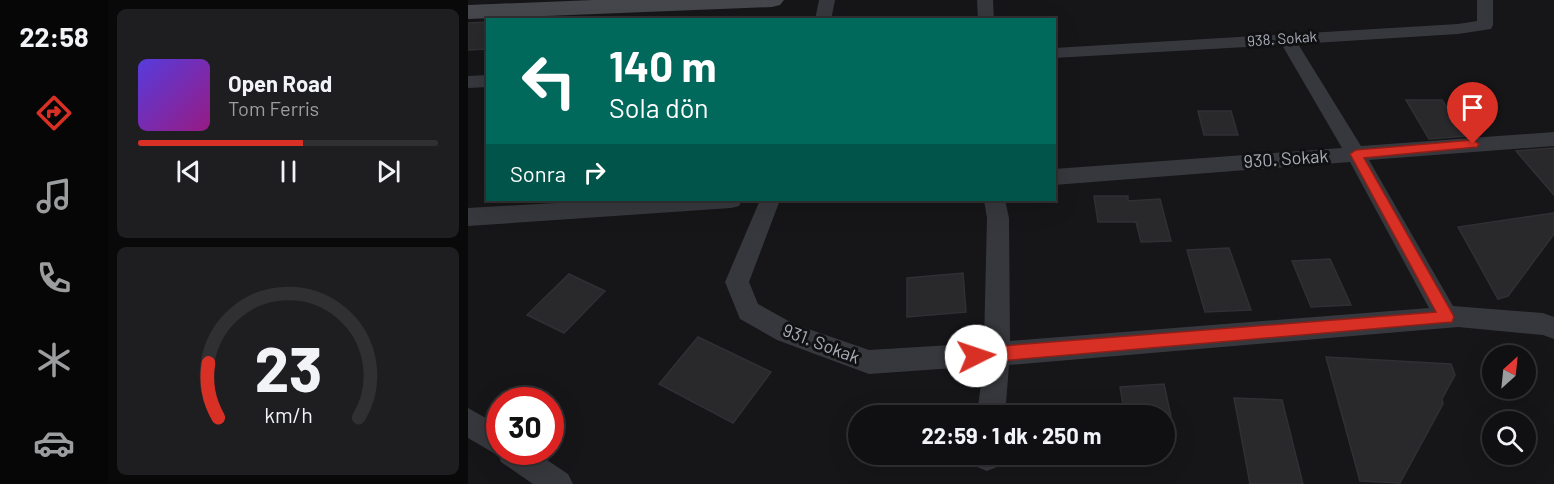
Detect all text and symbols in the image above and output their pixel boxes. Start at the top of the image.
text: 22:58 [19,20,89,52]
street label: 938. Sokak [1246,27,1318,49]
text: 140 m [609,40,717,90]
icon: left [510,42,588,120]
text: Open Road [228,70,332,96]
pin [1447,82,1498,144]
text: Sola dön [609,91,709,123]
icon: arrive [1456,91,1489,124]
icon: directions [33,92,75,134]
text: Tom Ferris [228,96,319,120]
street label: 930. Sokak [1243,144,1329,172]
icon: previous [172,155,205,188]
icon: pause [272,155,305,188]
icon: next [372,155,405,188]
icon: right [578,156,611,189]
text: Sonra [510,160,566,186]
icon: music [33,175,75,217]
icon: phone [33,257,75,299]
street label: 931. Sokak [780,318,863,368]
position arrow [944,324,1008,388]
text: 23 [254,330,322,404]
icon: climate [33,339,75,381]
north arrow [1482,345,1536,399]
map controls [1482,345,1536,465]
speed limit sign: 30 [486,387,564,465]
text: km/h [264,402,312,427]
button: search [1482,411,1536,465]
icon: car [33,422,75,464]
text: 22:59 · 1 dk · 250 m [922,422,1101,448]

